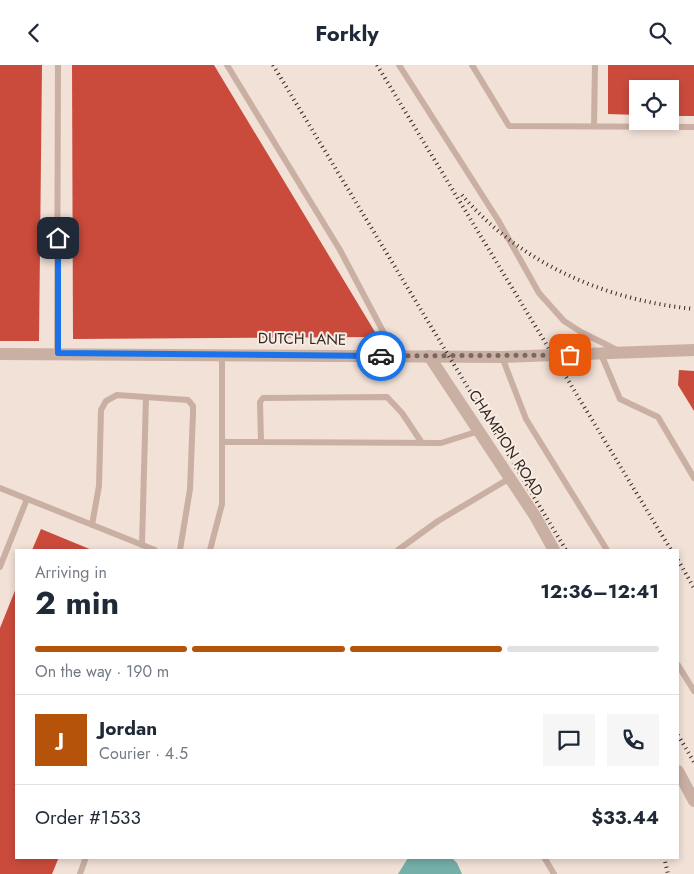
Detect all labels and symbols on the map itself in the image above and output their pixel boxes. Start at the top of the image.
pin [37,217,79,259]
street label: DUTCH LANE [258,327,346,351]
courier [356,331,406,381]
pin [549,334,591,376]
street label: CHAMPION ROAD [463,386,549,500]

